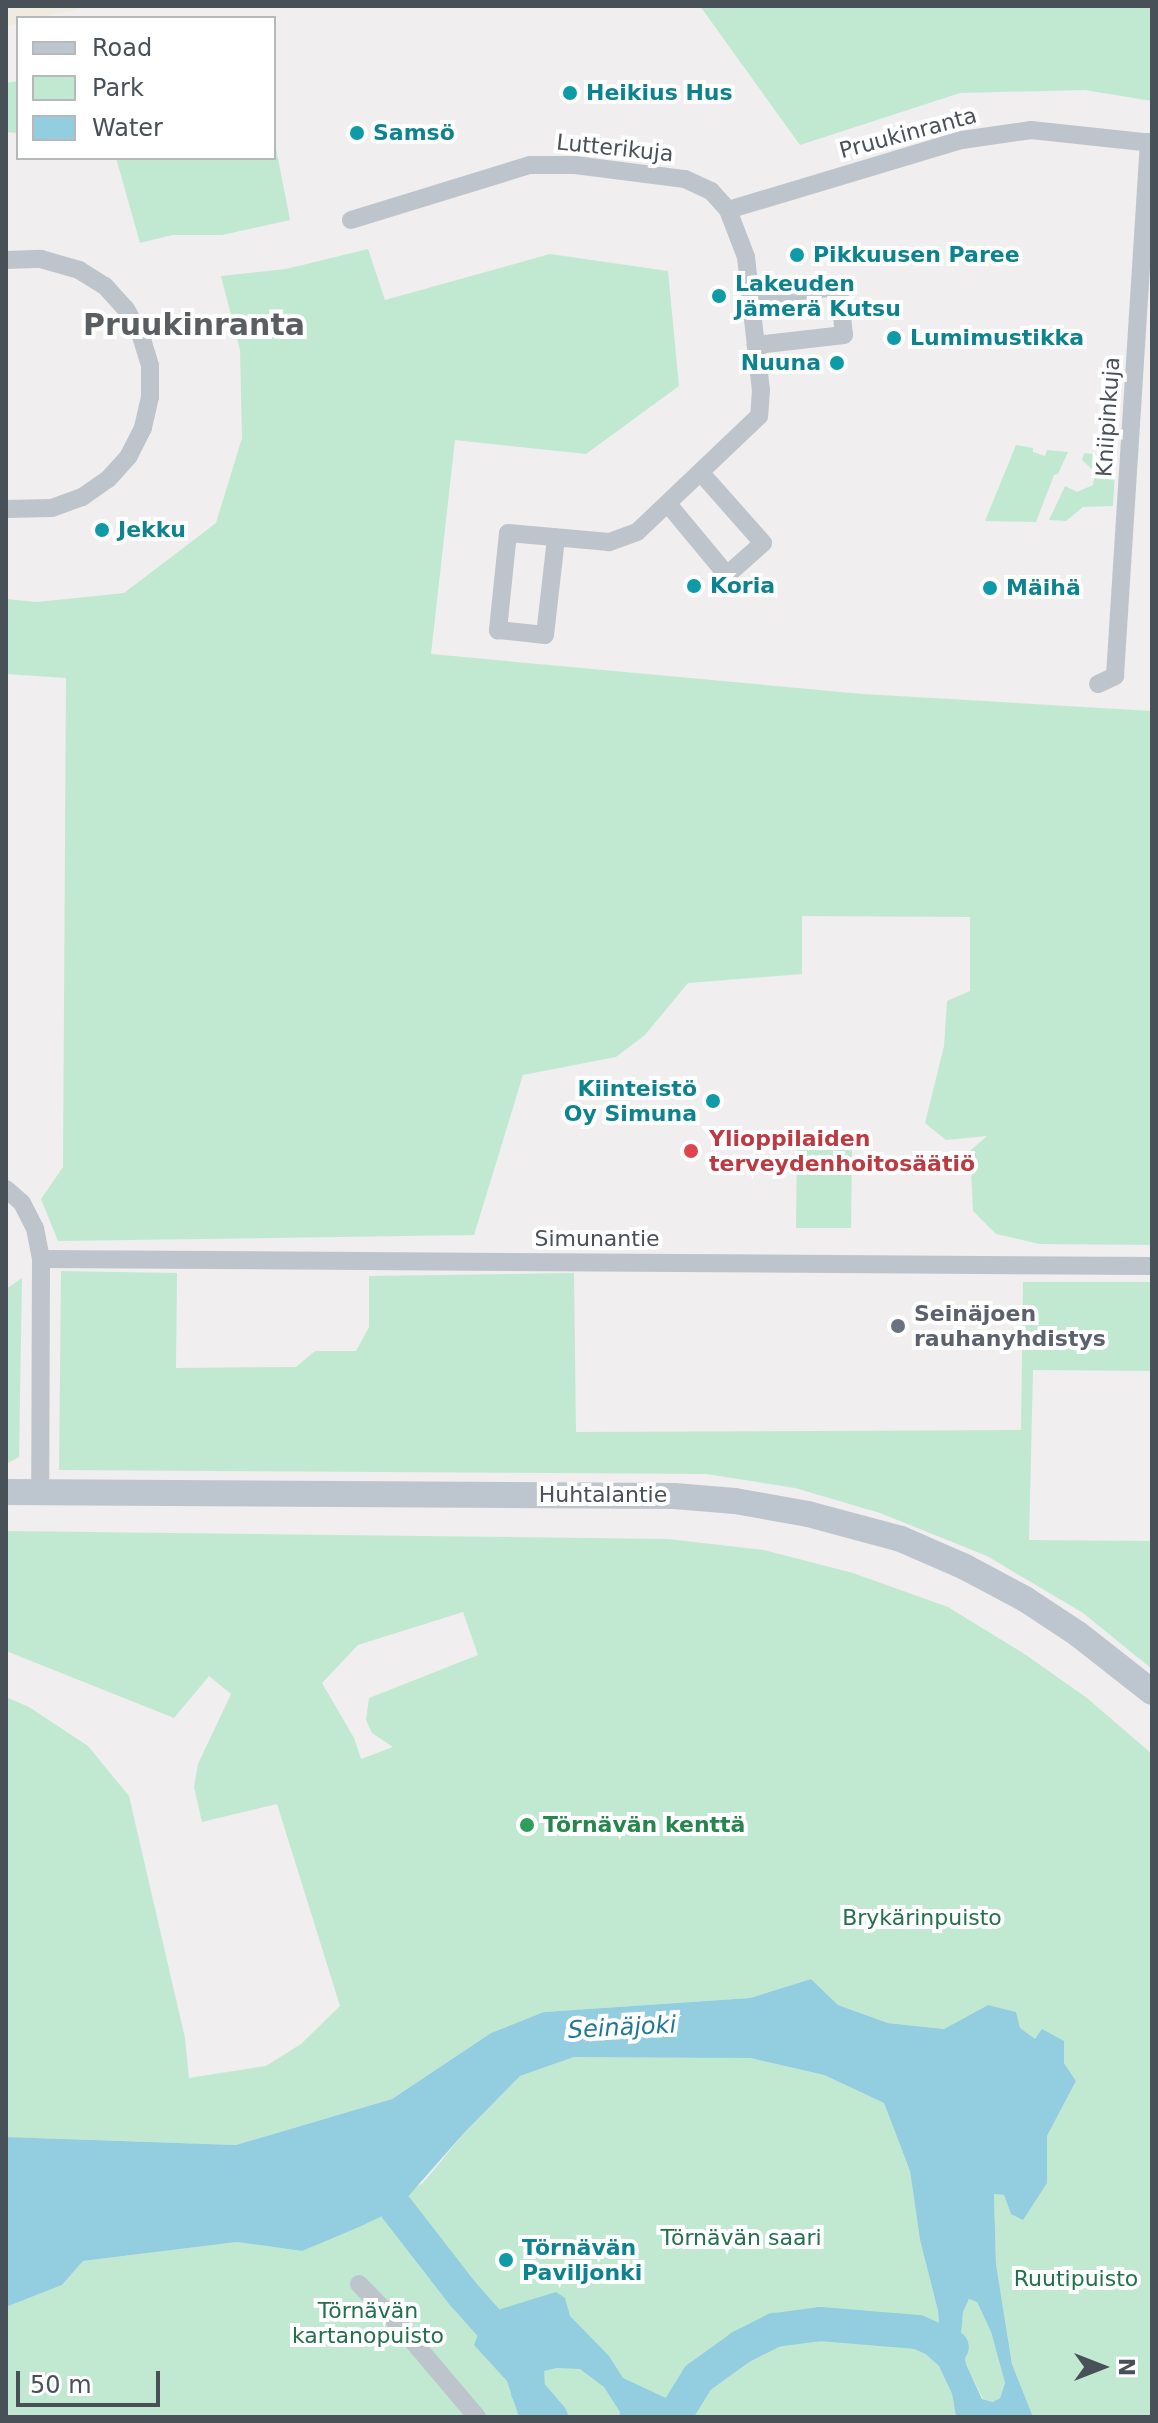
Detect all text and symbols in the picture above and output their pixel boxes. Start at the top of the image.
legend [16,16,276,160]
text: Road [92,34,152,62]
text: Park [92,74,144,102]
place label: Heikius Hus [586,80,733,106]
marker: Heikius Hus [561,84,579,102]
street label: Pruukinranta [836,102,980,164]
text: Water [92,114,163,142]
place label: Samsö [373,120,455,146]
marker: Samsö [348,124,366,142]
street label: Lutterikuja [555,129,675,167]
place label: Pikkuusen Paree [813,242,1020,268]
marker: Pikkuusen Paree [788,246,806,264]
place label: Lakeuden Jämerä Kutsu [735,270,901,322]
marker: Lakeuden Jämerä Kutsu [710,287,728,305]
district label: Pruukinranta [83,307,305,343]
place label: Lumimustikka [910,325,1084,351]
marker: Lumimustikka [885,329,903,347]
place label: Nuuna [741,350,821,376]
marker: Nuuna [828,354,846,372]
street label: Kniipinkuja [1091,356,1125,478]
place label: Jekku [118,517,186,543]
marker: Jekku [93,521,111,539]
place label: Koria [710,573,775,599]
place label: Mäihä [1006,575,1081,601]
marker: Koria [685,577,703,595]
marker: Mäihä [981,579,999,597]
place label: Kiinteistö Oy Simuna [564,1075,697,1126]
marker: Kiinteistö Oy Simuna [704,1092,722,1110]
place label: Ylioppilaiden terveydenhoitosäätiö [709,1125,975,1176]
marker: Ylioppilaiden terveydenhoitosäätiö [680,1140,702,1162]
street label: Simunantie [534,1226,660,1252]
place label: Seinäjoen rauhanyhdistys [914,1300,1106,1352]
marker: Seinäjoen rauhanyhdistys [889,1317,907,1335]
street label: Huhtalantie [539,1482,667,1508]
place label: Törnävän kenttä [543,1812,745,1838]
marker: Törnävän kenttä [518,1816,536,1834]
park label: Brykärinpuisto [842,1905,1002,1931]
water label: Seinäjoki [567,2011,677,2045]
park label: Törnävän saari [660,2225,822,2251]
place label: Törnävän Paviljonki [522,2234,642,2286]
marker: Törnävän Paviljonki [497,2251,515,2269]
park label: Ruutipuisto [1014,2266,1138,2292]
park label: Törnävän kartanopuisto [292,2297,444,2348]
north arrow [1062,2327,1142,2407]
scale bar [20,2355,164,2405]
text: N [1114,2358,1139,2376]
text: 50 m [30,2371,92,2399]

